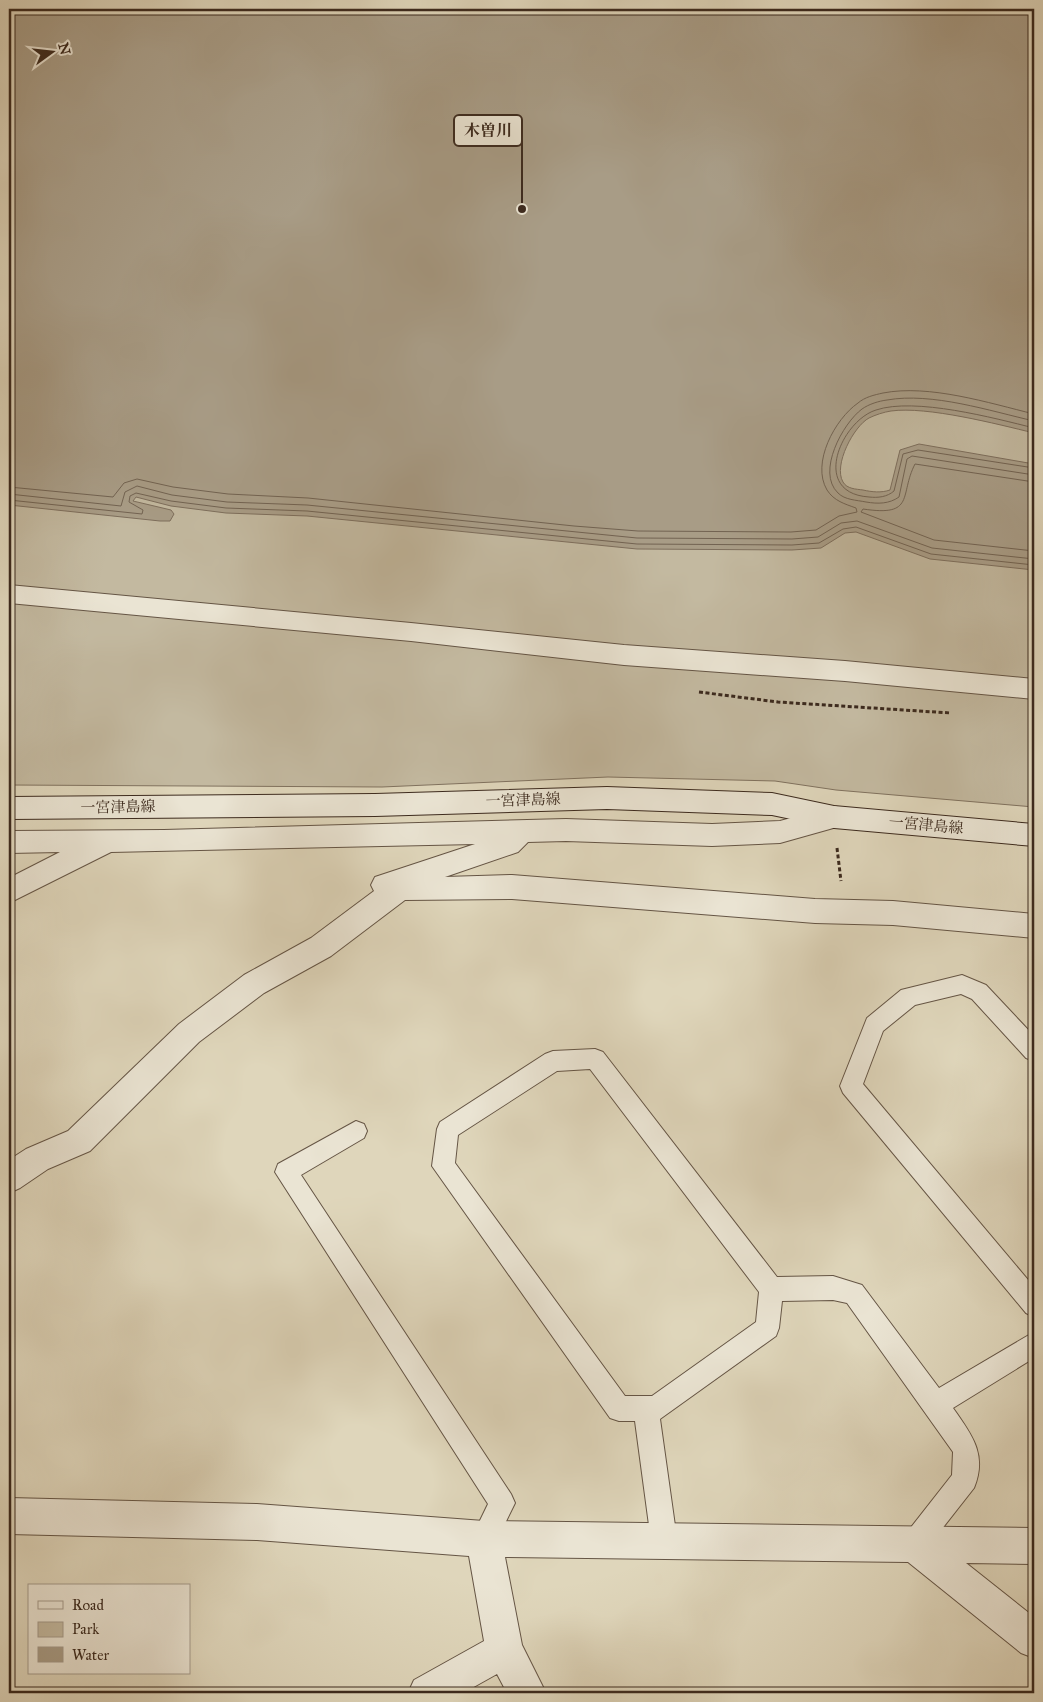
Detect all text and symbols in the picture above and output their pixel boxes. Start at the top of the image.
north arrow [28,28,78,78]
text: N [54,41,74,57]
callout: 木曽川 [454,115,522,146]
text: 木曽川 [464,121,512,140]
street label: 一宮津島線 [485,790,561,810]
street label: 一宮津島線 [80,797,156,817]
street label: 一宮津島線 [888,813,964,837]
legend [28,1584,190,1674]
text: Road [72,1596,104,1614]
text: Park [72,1620,99,1638]
text: Water [72,1646,109,1664]

